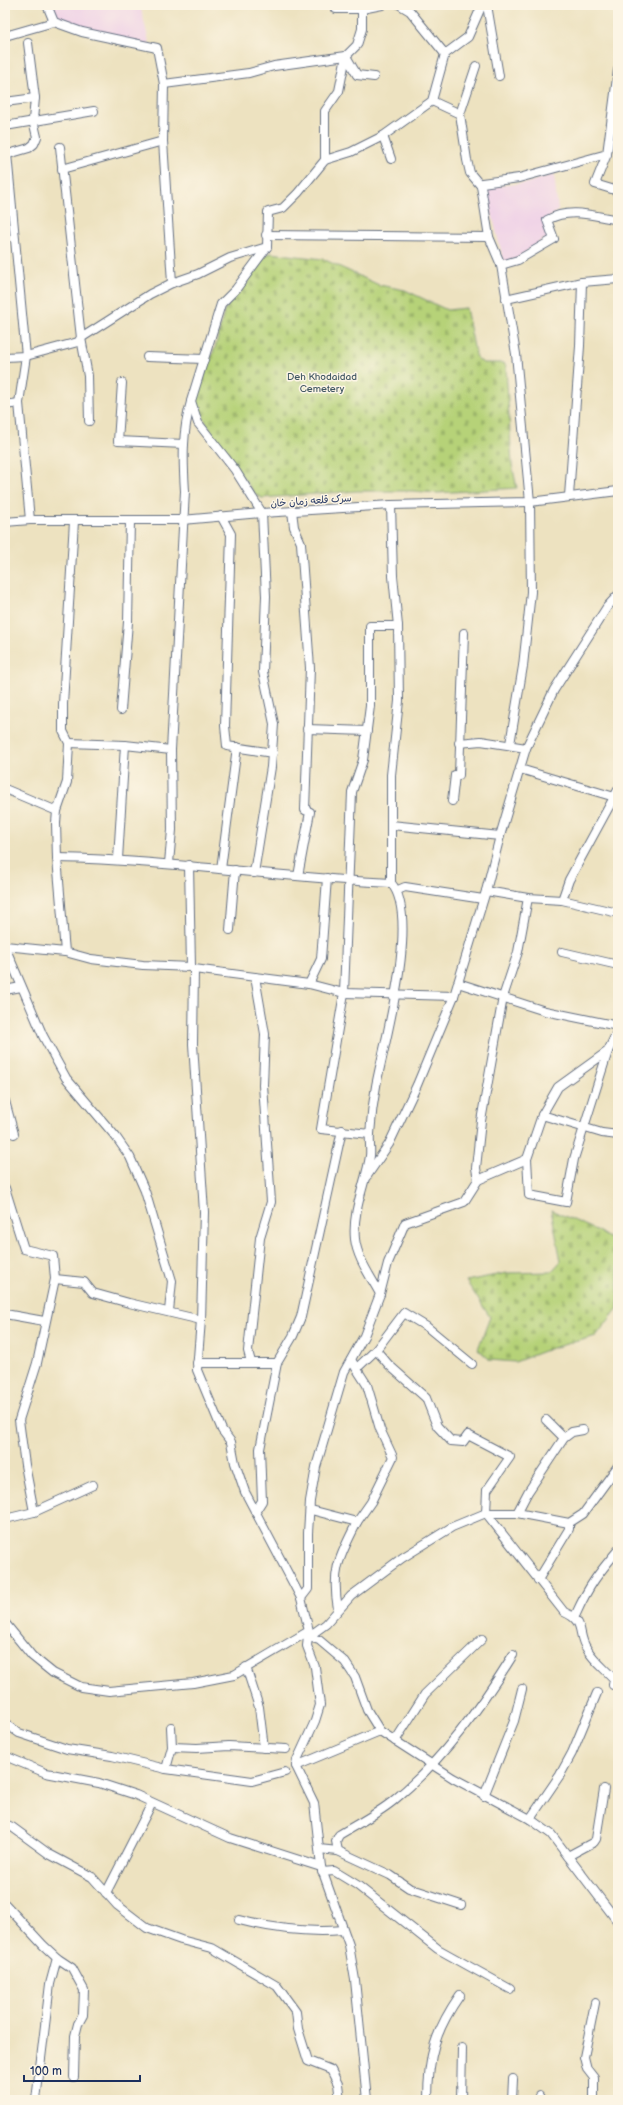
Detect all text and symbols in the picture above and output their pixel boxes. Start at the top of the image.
park label: Deh Khodaidad Cemetery [287,371,357,395]
street label: سرک قلعه زمان خان [270,492,352,510]
scale bar [24,2057,140,2083]
text: 100 m [30,2064,62,2079]

